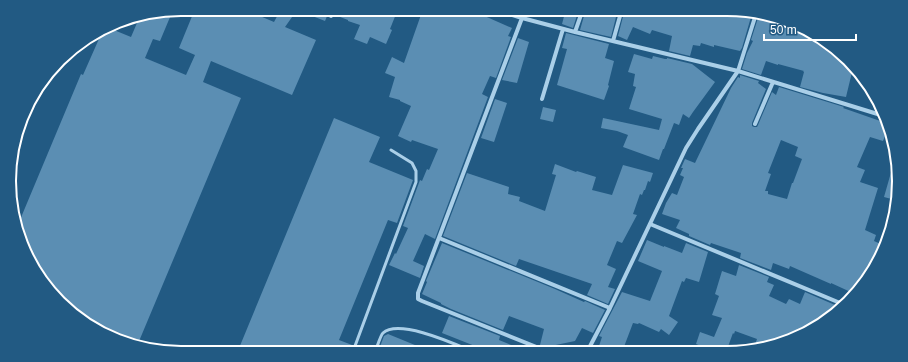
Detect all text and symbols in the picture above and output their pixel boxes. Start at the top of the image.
scale bar [764,16,856,42]
text: 50 m [770,23,797,37]

